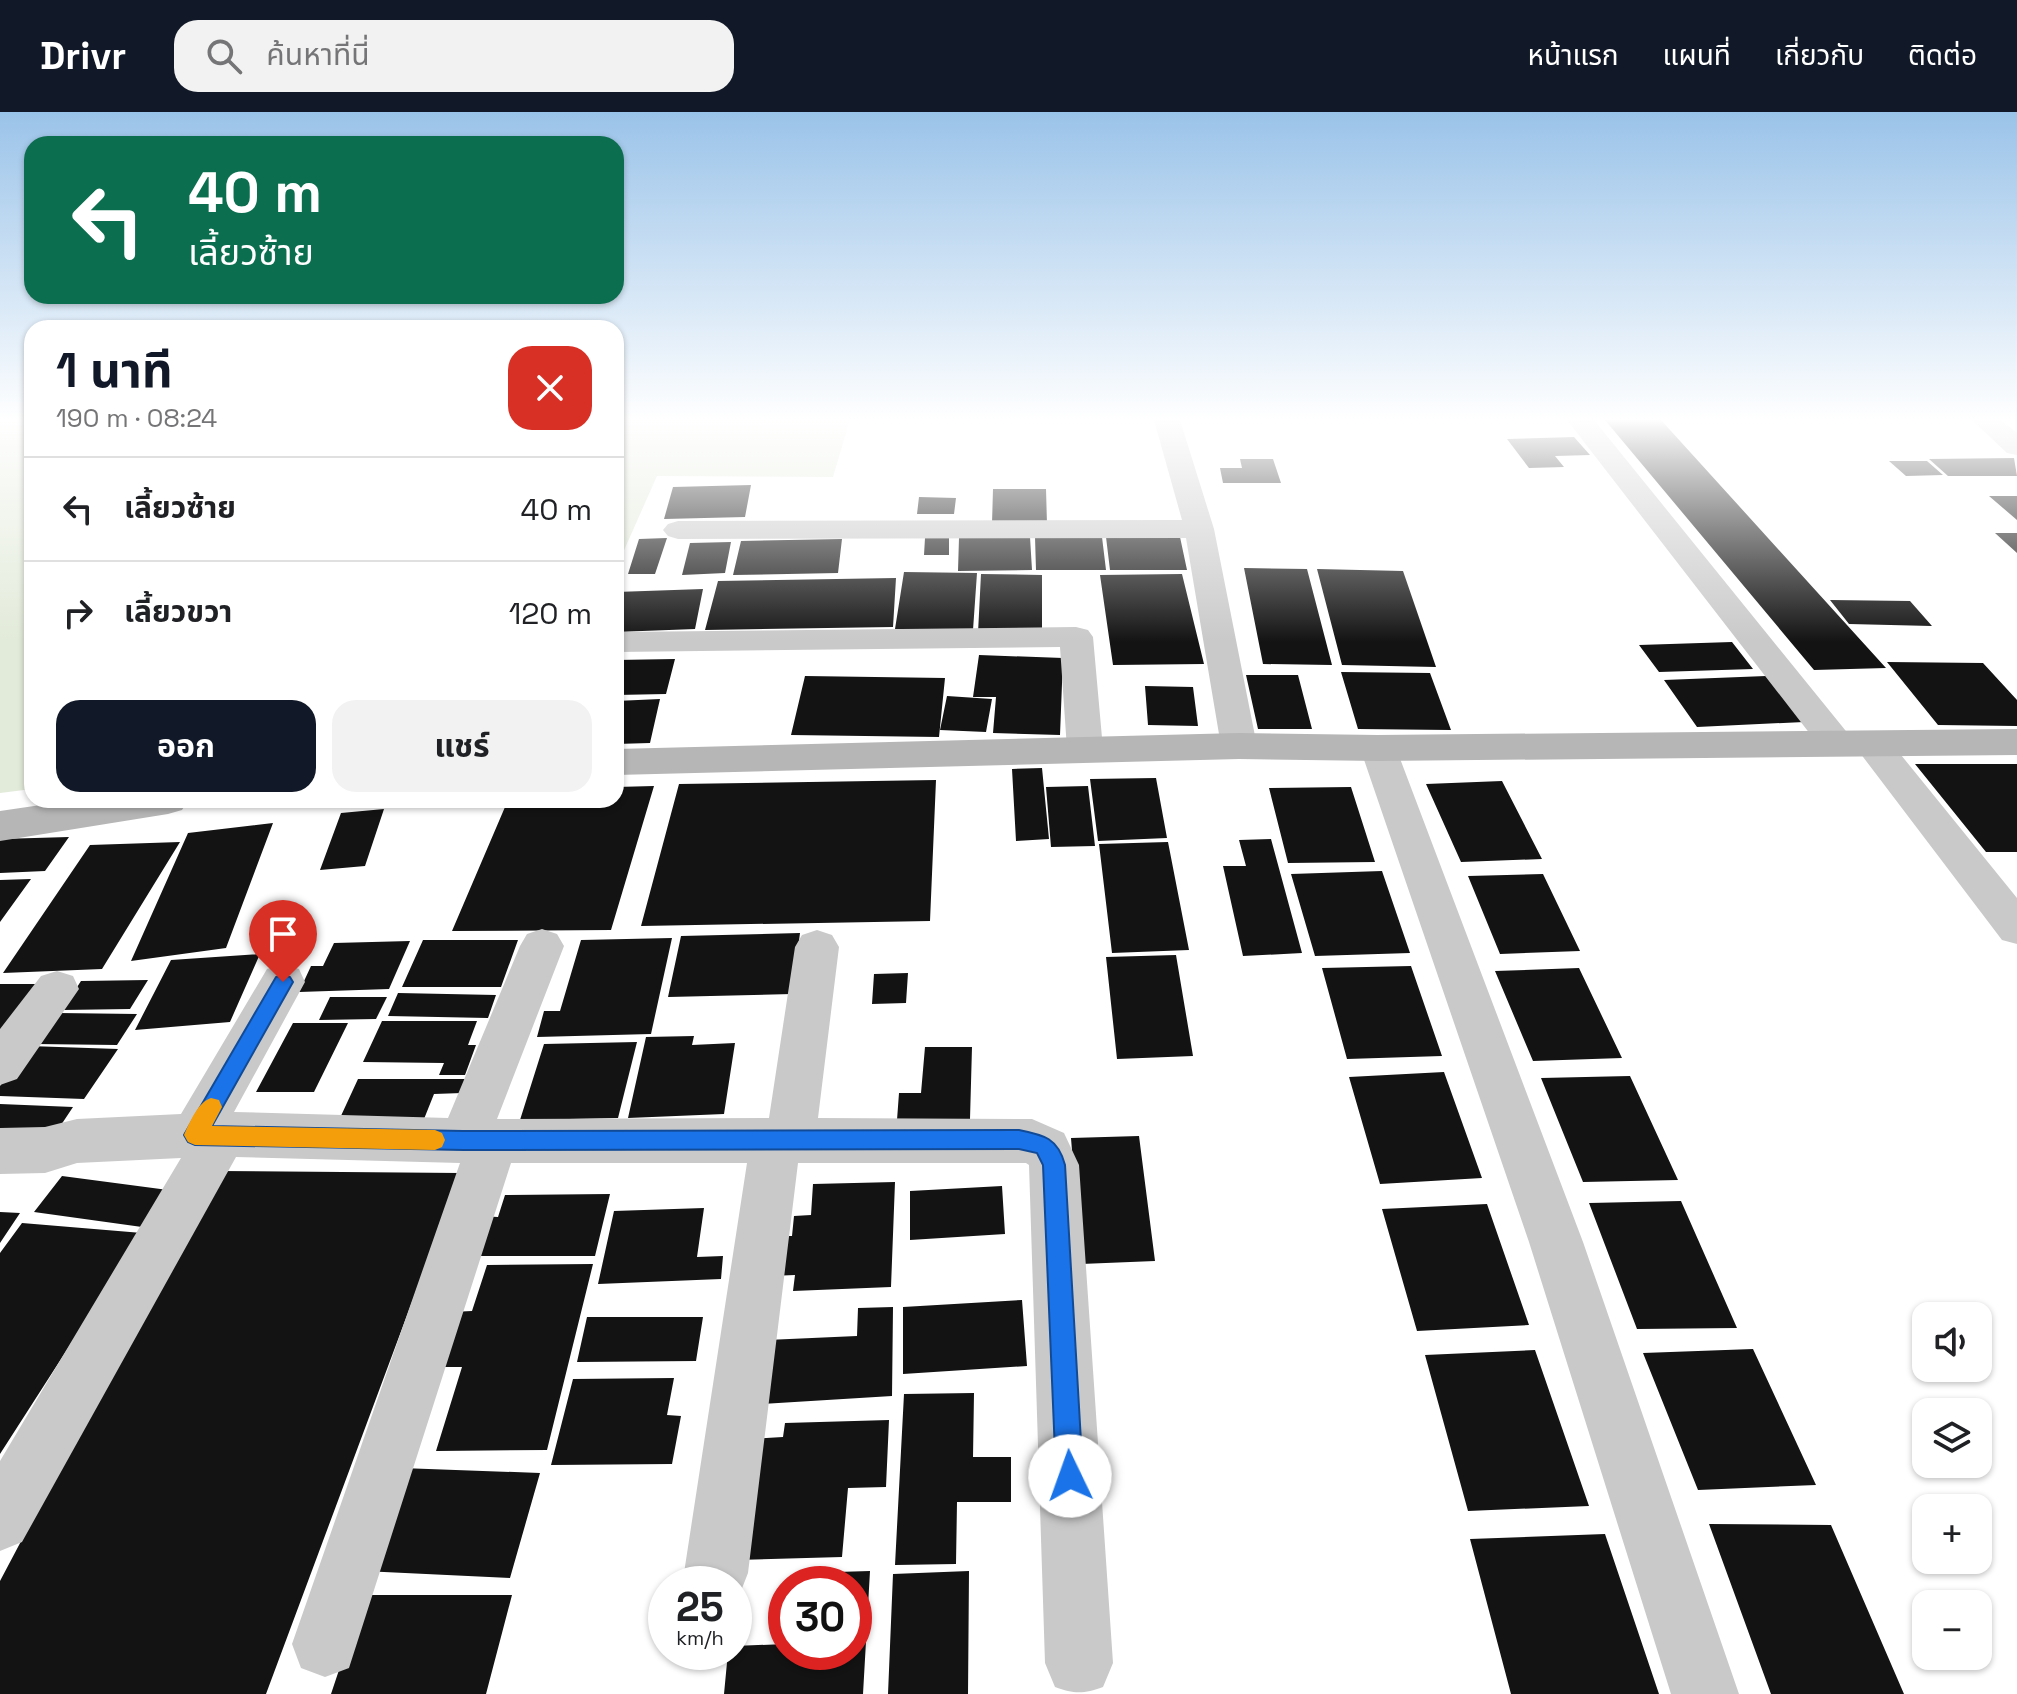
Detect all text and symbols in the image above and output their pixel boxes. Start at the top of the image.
search box [174,20,734,92]
text: Drivr [40,32,126,80]
icon: search [202,34,246,78]
text: ค้นหาที่นี่ [266,35,370,74]
text: หน้าแรก [1528,37,1619,73]
text: แผนที่ [1663,37,1731,73]
text: เกี่ยวกับ [1775,37,1864,73]
text: ติดต่อ [1908,37,1977,73]
text: 40 m [188,157,322,228]
icon: left [56,168,160,272]
text: เลี้ยวซ้าย [188,230,314,276]
text: 1 นาที [56,340,173,401]
button: close [508,346,592,430]
text: 190 m · 08:24 [56,401,217,435]
icon: left [56,487,100,531]
text: เลี้ยวซ้าย [124,488,236,527]
text: 40 m [521,490,592,529]
icon: right [56,591,100,635]
text: เลี้ยวขวา [124,592,232,631]
text: 120 m [509,594,592,633]
button: ออก [56,700,316,792]
button: แชร์ [332,700,592,792]
pin [249,900,317,982]
icon: arrive [261,912,305,956]
map controls [1912,1302,1992,1670]
button: sound [1912,1302,1992,1382]
button: layers [1912,1398,1992,1478]
position arrow [1028,1434,1112,1518]
button: + [1912,1494,1992,1574]
speed limit sign: 30 [768,1566,872,1670]
text: 25 [676,1582,724,1633]
button: − [1912,1590,1992,1670]
text: km/h [676,1625,724,1651]

